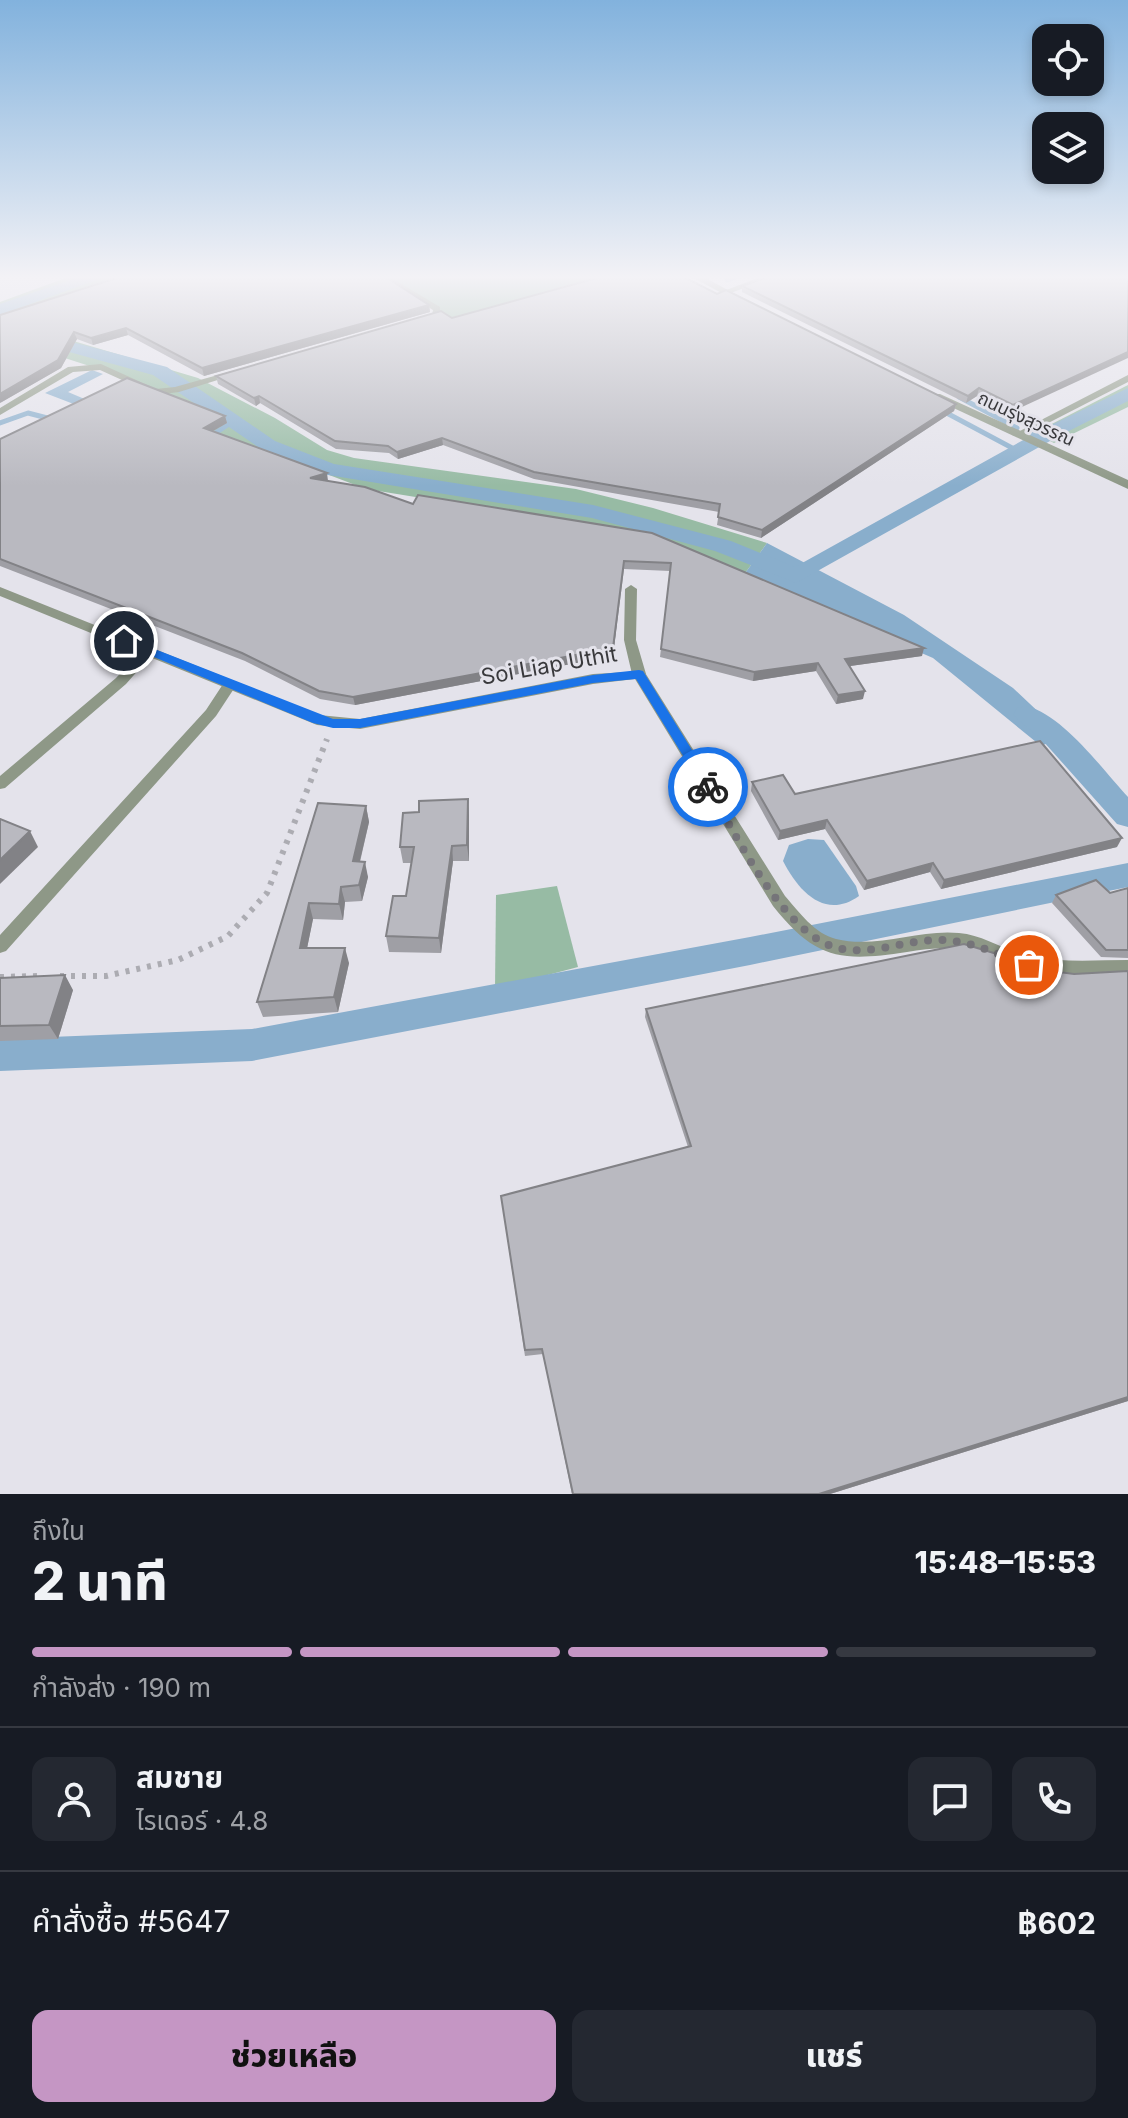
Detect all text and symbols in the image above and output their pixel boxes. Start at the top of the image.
map controls [1032,24,1104,184]
button: locate [1032,24,1104,96]
button: layers [1032,112,1104,184]
street label: ถนนรุ่งสุวรรณ [974,387,1078,451]
pin [90,607,158,675]
icon: home [102,619,146,663]
street label: Soi Liap Uthit [479,640,619,690]
courier [668,747,748,827]
icon: bike [686,765,730,809]
pin [995,931,1063,999]
icon: bag [1007,943,1051,987]
text: ถึงใน [32,1515,85,1546]
text: 15:48–15:53 [914,1544,1096,1580]
text: 2 นาที [32,1550,168,1613]
text: กำลังส่ง · 190 m [32,1672,211,1703]
button: person [32,1757,116,1841]
button: chat [908,1757,992,1841]
button: phone [1012,1757,1096,1841]
text: สมชาย [136,1759,223,1795]
text: ไรเดอร์ · 4.8 [136,1805,268,1836]
text: คำสั่งซื้อ #5647 [32,1903,230,1939]
text: ฿602 [1018,1905,1096,1941]
button: ช่วยเหลือ [32,2010,556,2102]
button: แชร์ [572,2010,1096,2102]

